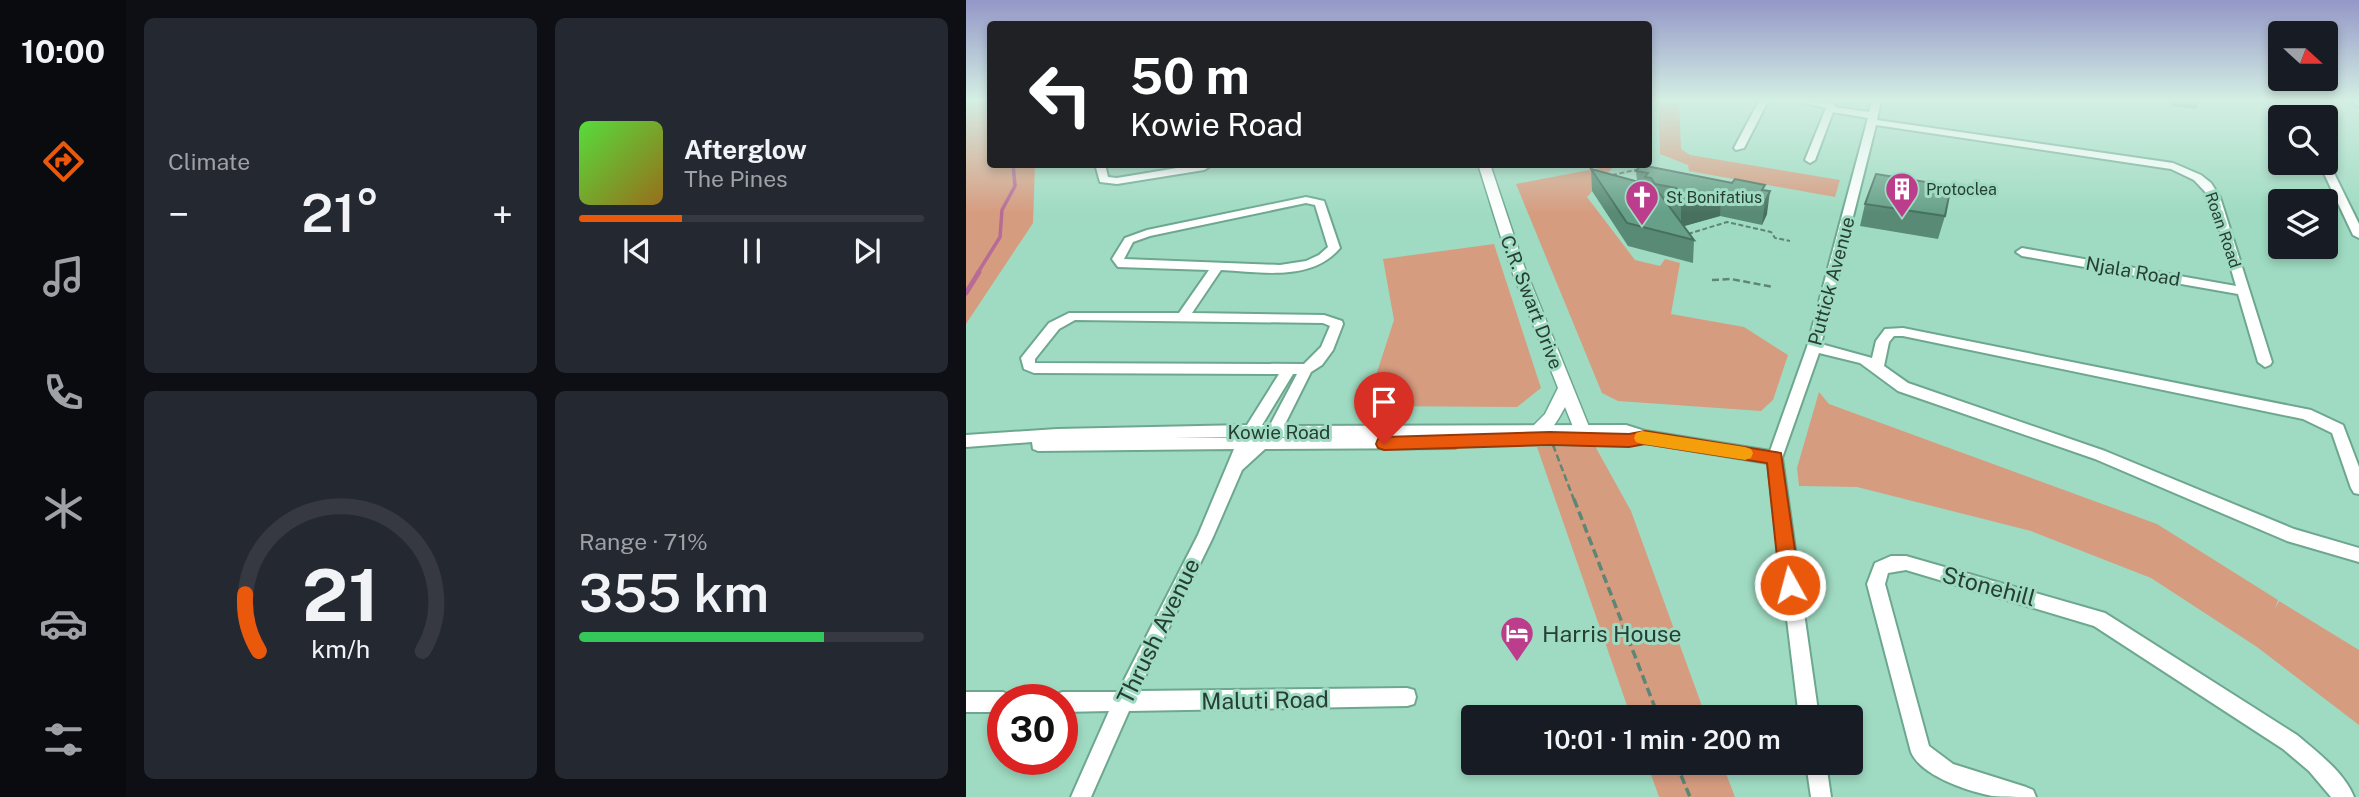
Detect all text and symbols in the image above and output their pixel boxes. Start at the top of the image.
north arrow [2268,21,2338,91]
map controls [2268,21,2338,259]
text: 10:00 [21,33,105,70]
text: 50 m [1130,47,1250,105]
icon: left [1015,49,1106,140]
button: search [2268,105,2338,175]
text: Kowie Road [1130,106,1303,143]
text: Afterglow [684,134,807,165]
icon: directions [39,137,88,186]
text: Climate [168,148,250,175]
text: The Pines [684,165,788,192]
building icon: Protoclea [1883,170,1921,219]
church icon: St Bonifatius [1623,178,1661,227]
place label: Protoclea [1926,180,1997,199]
text: 21° [301,183,380,244]
place label: St Bonifatius [1666,188,1762,207]
street label: Roan Road [2201,189,2245,271]
button: layers [2268,189,2338,259]
text: − [168,192,189,237]
text: + [492,192,513,237]
street label: Puttick Avenue [1803,214,1859,348]
icon: previous [618,232,656,270]
icon: pause [733,232,771,270]
icon: next [848,232,886,270]
street label: C.R. Swart Drive [1496,232,1568,372]
icon: music [39,252,88,301]
street label: Njala Road [2084,252,2182,290]
icon: phone [39,368,88,417]
pin [1354,372,1414,444]
icon: arrive [1365,383,1403,421]
street label: Kowie Road [1228,421,1330,443]
icon: climate [39,484,88,533]
text: Range · 71% [579,528,708,555]
position arrow [1753,548,1827,622]
text: 21 [302,552,379,637]
street label: Thrush Avenue [1111,554,1205,708]
street label: Stonehill [1939,561,2039,611]
text: 355 km [579,563,769,624]
icon: car [39,599,88,648]
hotel icon: Harris House [1498,614,1536,663]
place label: Harris House [1542,620,1682,647]
text: km/h [311,634,370,664]
speed limit sign: 30 [987,684,1078,775]
street label: Maluti Road [1201,685,1329,715]
icon: filters [39,715,88,764]
text: 10:01 · 1 min · 200 m [1543,724,1781,755]

